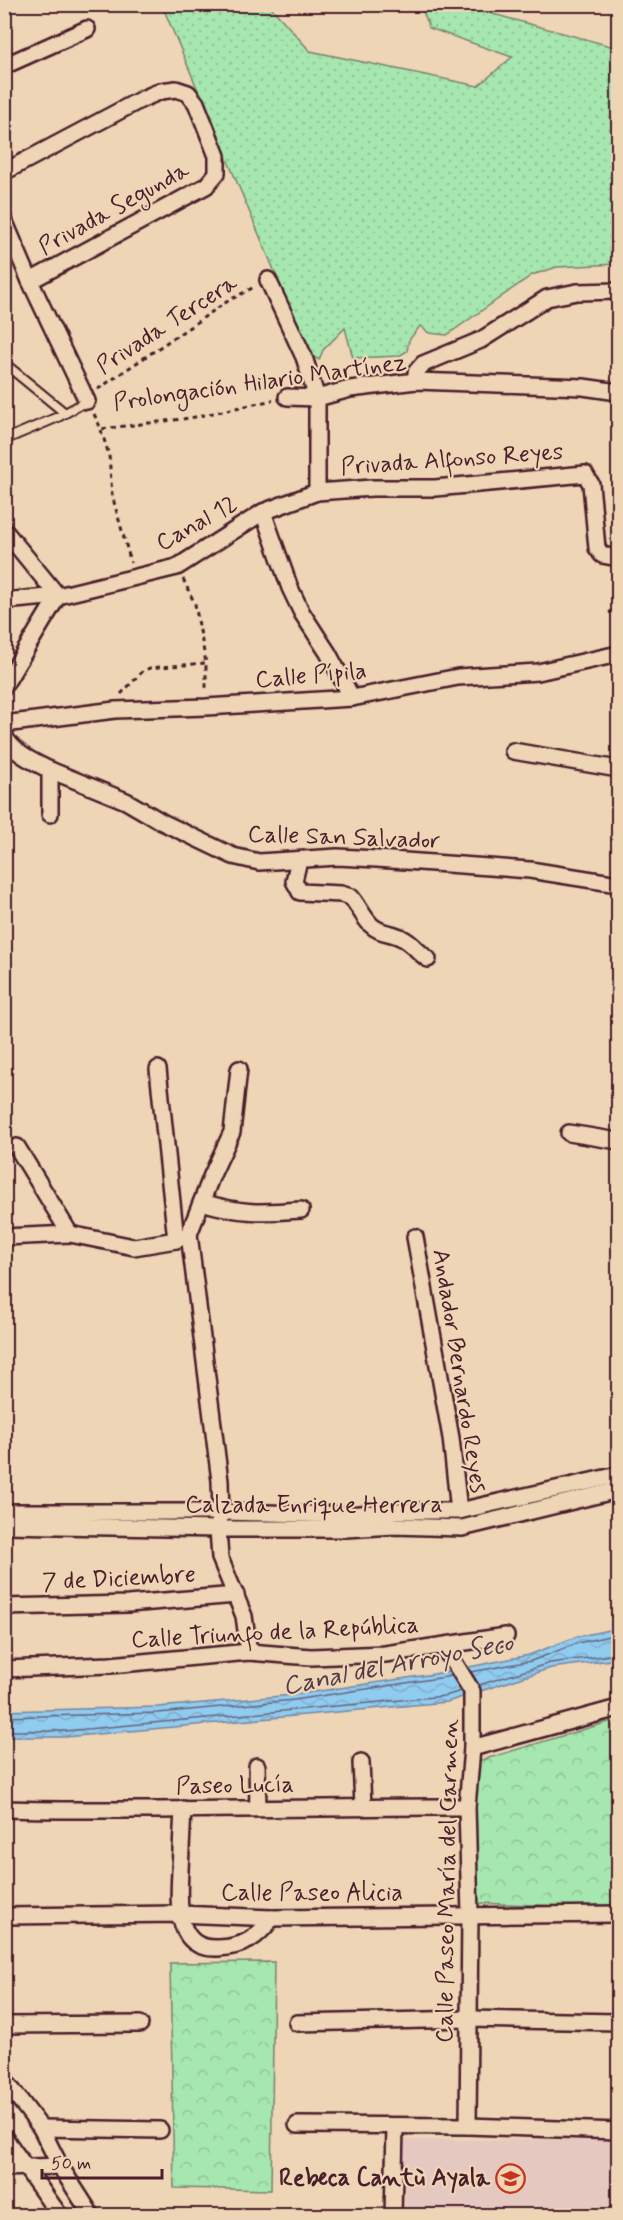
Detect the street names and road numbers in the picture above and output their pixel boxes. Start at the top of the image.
street label: Privada Segunda [33,155,196,265]
street label: Privada Tercera [91,268,244,382]
street label: Prolongación Hilario Martínez [111,347,409,421]
street label: Privada Alfonso Reyes [340,437,565,485]
street label: Canal 12 [151,489,243,559]
street label: Calle Pípila [254,656,368,696]
street label: Calle San Salvador [247,819,441,857]
street label: Andador Bernardo Reyes [424,1247,494,1495]
street label: Calzada Enrique Herrera [185,1490,443,1521]
street label: 7 de Diciembre [41,1560,197,1598]
street label: Calle Triunfo de la República [130,1610,420,1658]
street label: Calle Paseo María del Carmen [430,1719,466,2043]
street label: Paseo Lucía [176,1769,294,1803]
street label: Calle Paseo Alicia [221,1878,403,1909]

